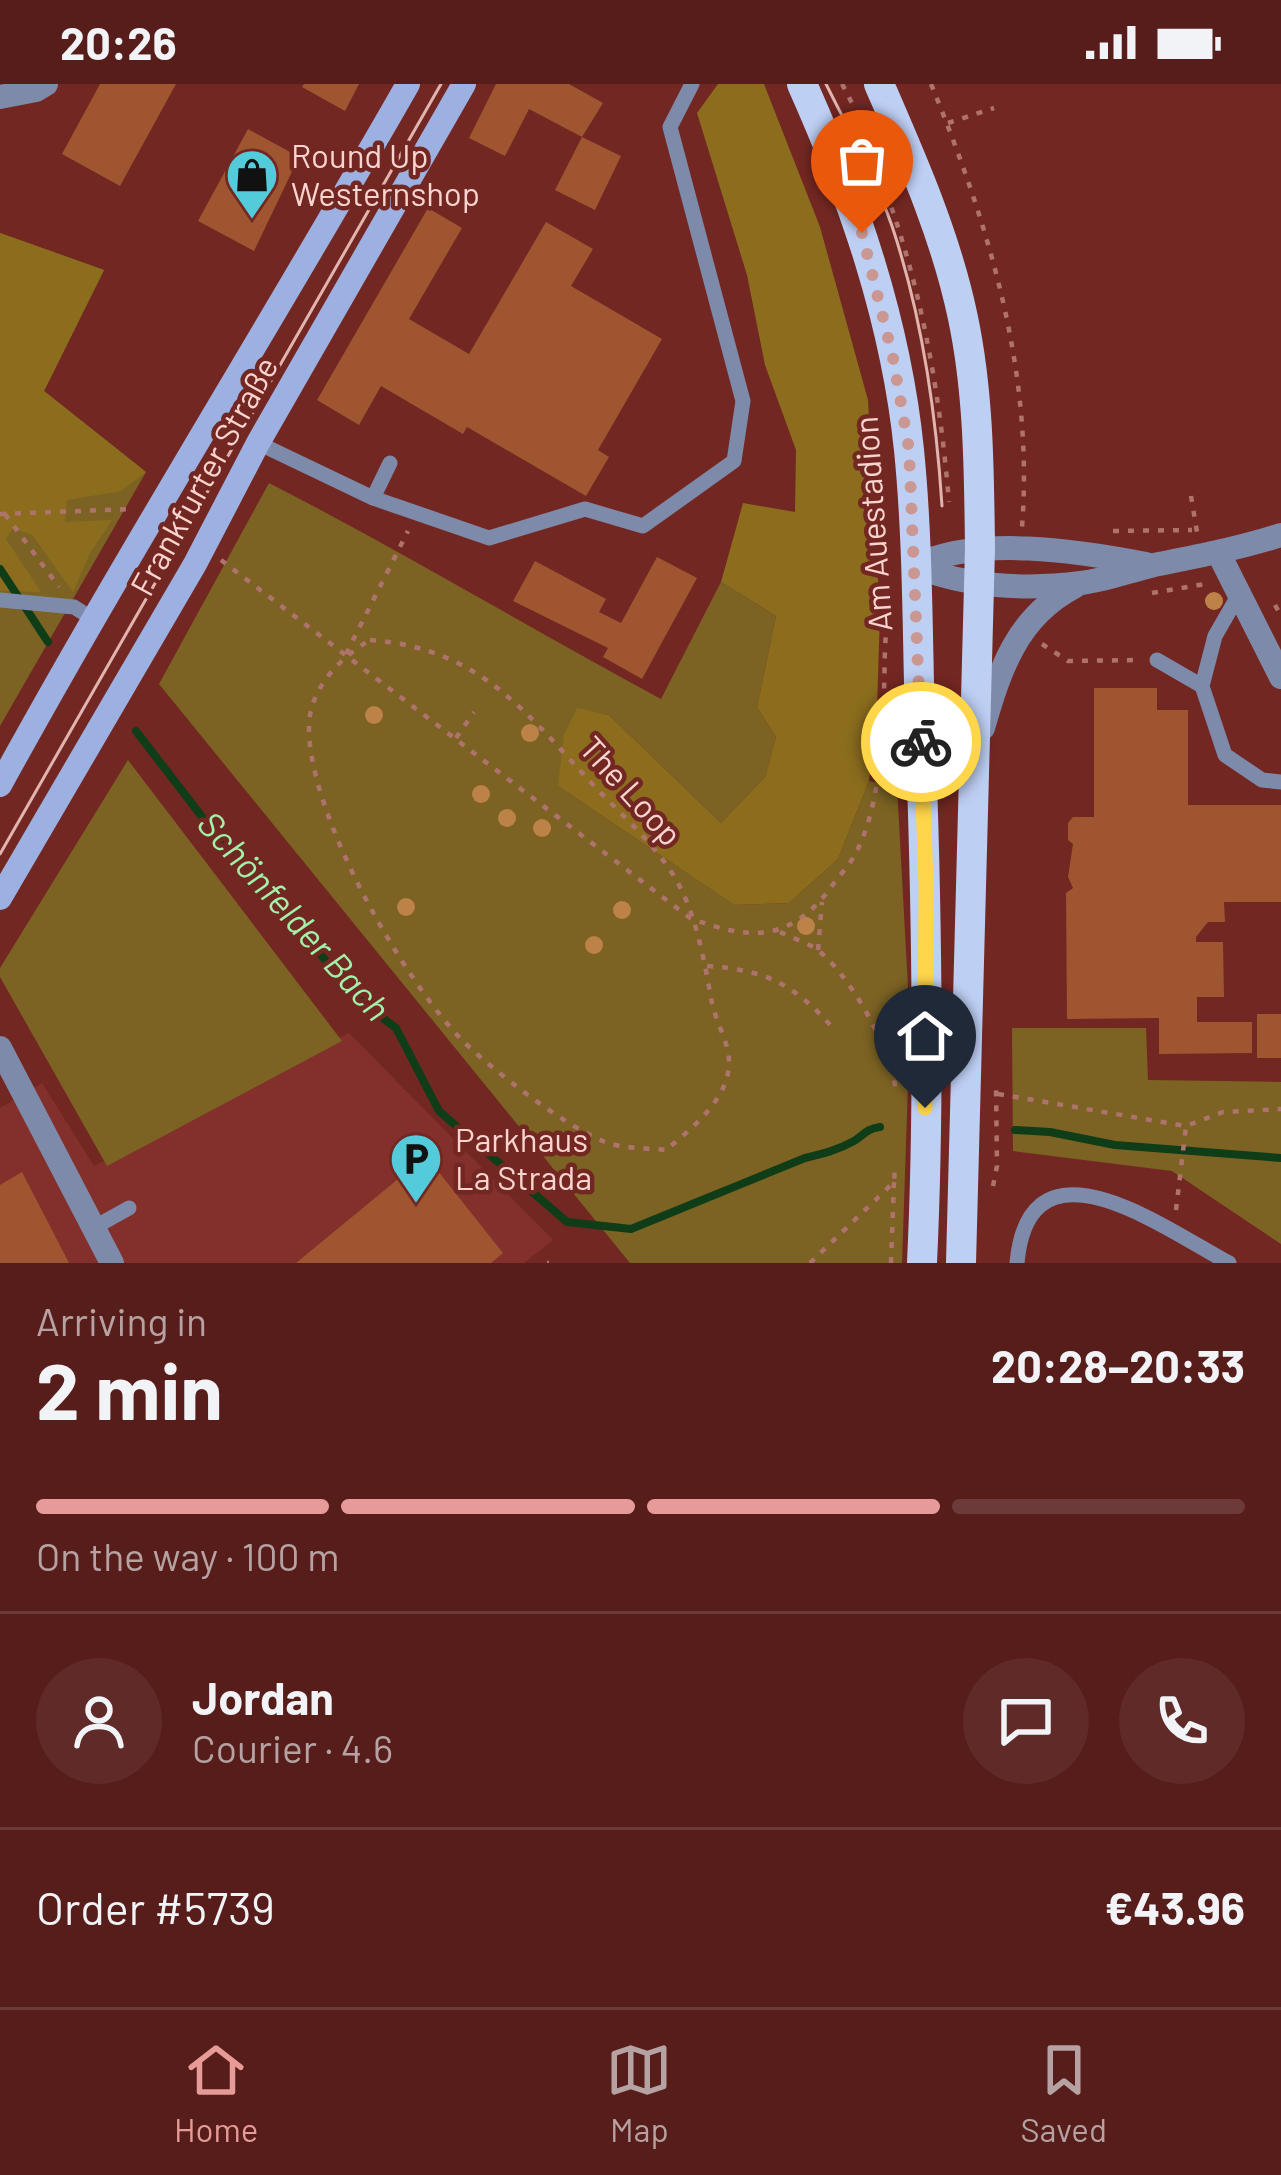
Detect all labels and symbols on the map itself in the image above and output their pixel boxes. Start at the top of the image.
pin [811,110,913,233]
place label: Round Up Westernshop [291,135,480,213]
shop icon: Round Up Westernshop [224,147,280,221]
street label: Frankfurter Straße [121,349,285,602]
street label: Am Auestadion [845,415,899,633]
courier [861,682,981,802]
street label: The Loop [572,727,691,853]
water label: Schönfelder Bach [190,801,400,1028]
pin [874,985,976,1108]
place label: Parkhaus La Strada [455,1119,592,1197]
parking icon: Parkhaus La Strada [388,1131,444,1205]

